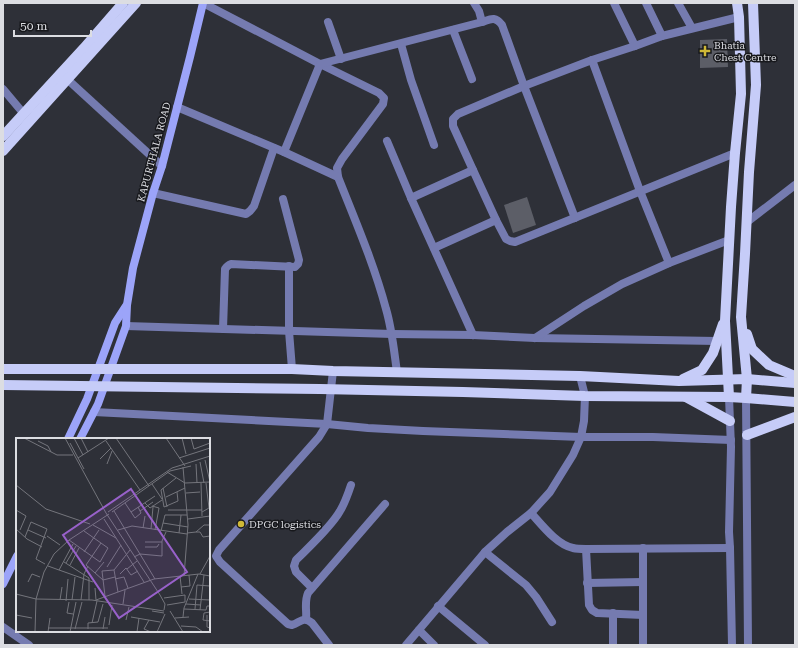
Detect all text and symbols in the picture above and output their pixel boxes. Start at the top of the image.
scale bar [14,12,91,38]
text: 50 m [20,19,47,33]
place label: Bhatia Chest Centre [714,40,777,63]
marker: Bhatia Chest Centre [699,45,711,57]
street label: KAPURTHALA ROAD [135,101,173,203]
inset map [16,438,210,632]
marker: DPGC logistics [236,519,246,529]
place label: DPGC logistics [249,519,321,530]

